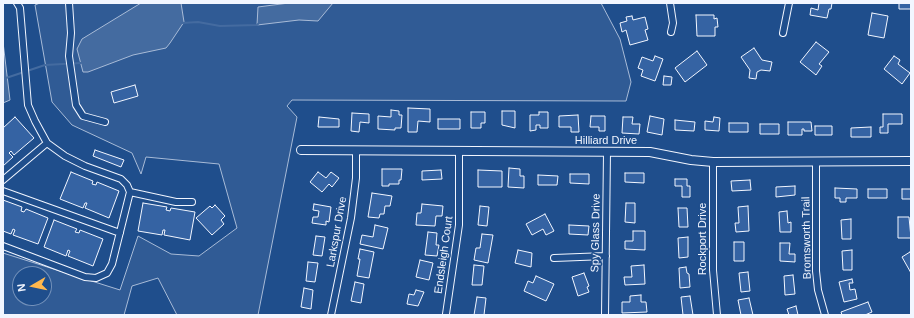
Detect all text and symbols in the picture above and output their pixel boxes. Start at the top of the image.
street label: Hilliard Drive [575,134,637,148]
street label: Spy Glass Drive [589,193,603,273]
street label: Larkspur Drive [324,196,350,268]
street label: Bromsworth Trail [800,197,814,279]
street label: Rockport Drive [696,203,710,275]
street label: Endsleigh Court [432,215,456,295]
north arrow [12,266,52,306]
text: N [15,283,28,293]

